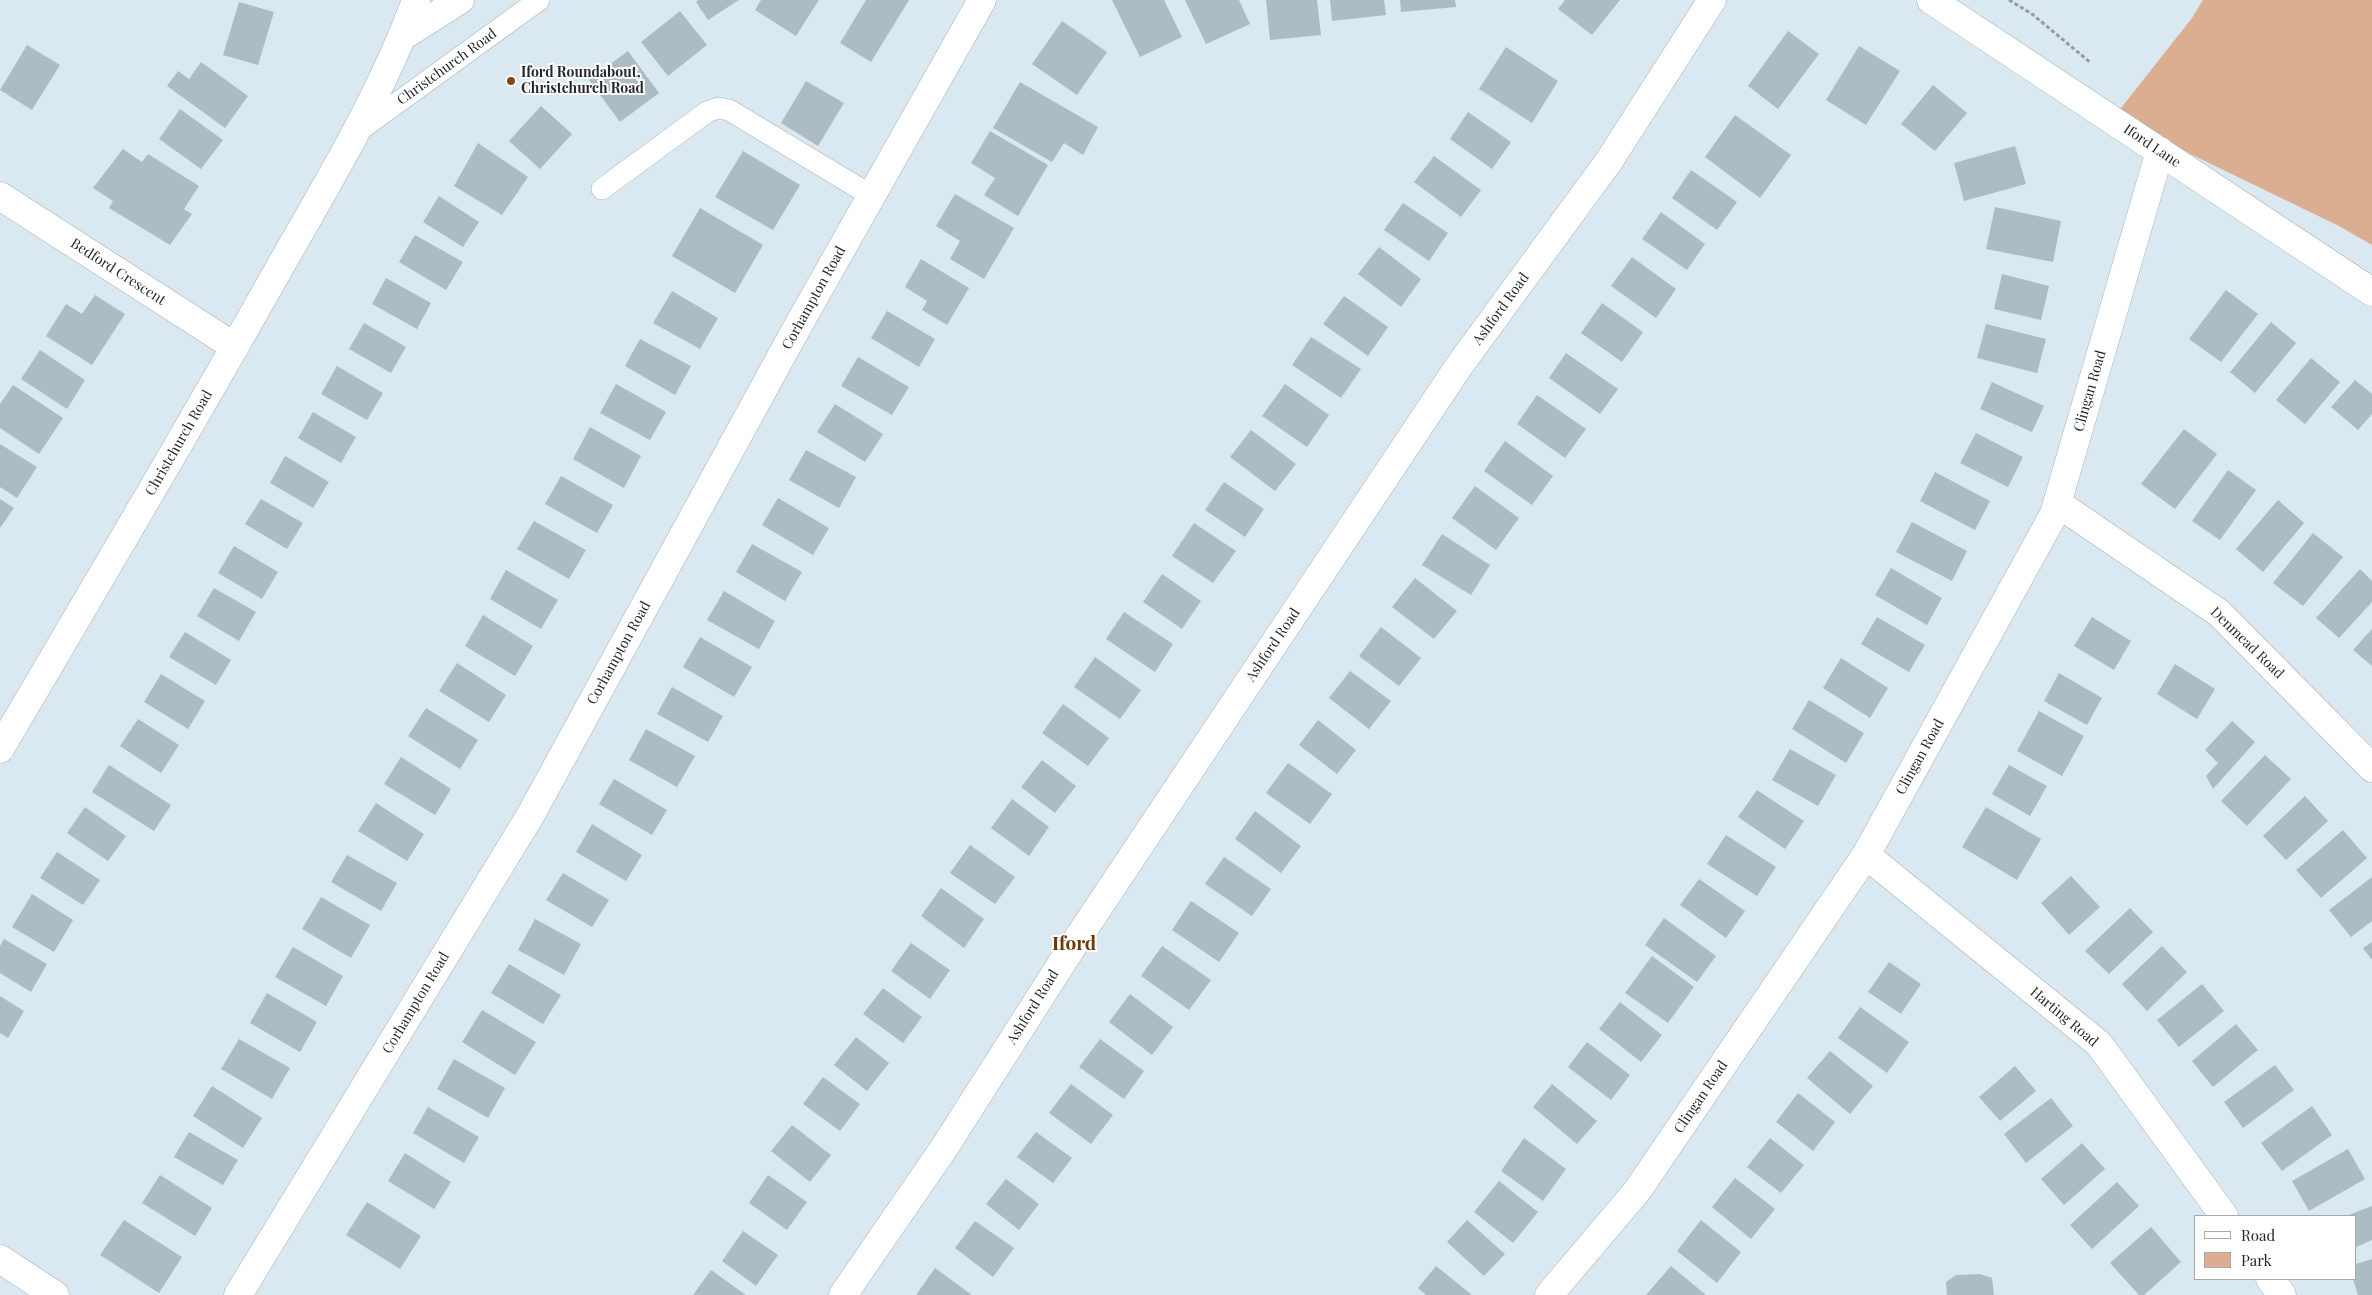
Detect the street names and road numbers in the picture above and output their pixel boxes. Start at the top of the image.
street label: Christchurch Road [394,25,500,109]
street label: Iford Lane [2120,121,2184,171]
street label: Bedford Crescent [67,235,169,309]
street label: Corhampton Road [779,243,849,353]
street label: Ashford Road [1469,270,1533,348]
street label: Clingan Road [2070,348,2110,434]
street label: Christchurch Road [142,387,216,499]
street label: Corhampton Road [584,598,654,708]
street label: Denmead Road [2207,604,2287,682]
street label: Ashford Road [1242,605,1304,685]
street label: Clingan Road [1892,716,1948,798]
street label: Corhampton Road [379,949,453,1057]
street label: Ashford Road [1003,967,1063,1047]
street label: Harting Road [2027,984,2101,1050]
street label: Clingan Road [1671,1058,1731,1136]

